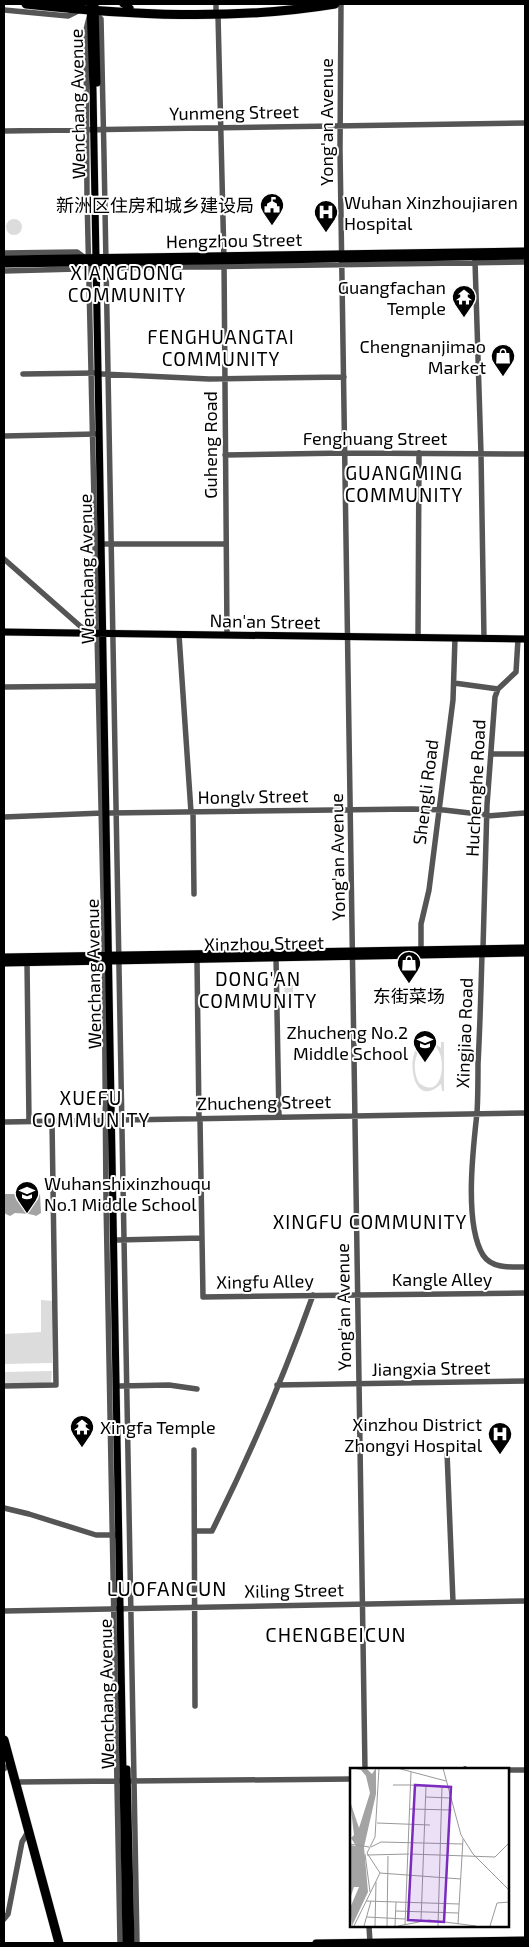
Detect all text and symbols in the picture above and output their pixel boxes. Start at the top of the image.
street label: Wenchang Avenue [65,29,89,179]
street label: Yong'an Avenue [315,58,337,186]
street label: Yunmeng Street [169,100,299,124]
place label: Wuhan Xinzhoujiaren Hospital [344,191,518,234]
public building icon: 新洲区住房和城乡建设局 [259,192,285,226]
place label: 新洲区住房和城乡建设局 [56,194,254,216]
hospital icon: Wuhan Xinzhoujiaren Hospital [313,199,339,233]
street label: Hengzhou Street [166,228,302,252]
district label: XIANGDONG COMMUNITY [68,261,186,306]
place label: Guangfachan Temple [338,276,446,319]
temple icon: Guangfachan Temple [451,284,477,318]
district label: FENGHUANGTAI COMMUNITY [147,325,295,370]
place label: Chengnanjimao Market [359,335,486,378]
shop icon: Chengnanjimao Market [490,343,516,377]
street label: Guheng Road [199,391,221,499]
street label: Fenghuang Street [303,427,447,449]
district label: GUANGMING COMMUNITY [345,461,463,506]
street label: Wenchang Avenue [74,494,98,644]
street label: Nan'an Street [209,609,321,633]
street label: Huchenghe Road [460,719,490,857]
street label: Shengli Road [408,738,442,846]
street label: Honglv Street [197,784,309,808]
street label: Yong'an Avenue [325,793,349,921]
street label: Wenchang Avenue [81,899,105,1049]
street label: Xinzhou Street [204,931,324,955]
shop icon: 东街菜场 [396,950,422,984]
district label: DONG'AN COMMUNITY [199,967,317,1012]
street label: Xingjiao Road [451,977,477,1089]
place label: 东街菜场 [373,985,445,1007]
place label: Zhucheng No.2 Middle School [287,1021,409,1064]
school or university icon: Zhucheng No.2 Middle School [412,1029,438,1063]
district label: XUEFU COMMUNITY [32,1086,150,1131]
street label: Zhucheng Street [197,1090,332,1114]
place label: Wuhanshixinzhouqu No.1 Middle School [44,1172,211,1215]
school or university icon: Wuhanshixinzhouqu No.1 Middle School [14,1180,40,1214]
district label: XINGFU COMMUNITY [273,1210,467,1233]
street label: Yong'an Avenue [331,1243,355,1371]
street label: Kangle Alley [392,1268,493,1290]
street label: Xingfu Alley [216,1269,314,1293]
street label: Jiangxia Street [371,1356,491,1380]
place label: Xinzhou District Zhongyi Hospital [344,1413,483,1456]
temple icon: Xingfa Temple [69,1414,95,1448]
place label: Xingfa Temple [100,1416,216,1438]
hospital icon: Xinzhou District Zhongyi Hospital [487,1421,513,1455]
district label: LUOFANCUN [107,1576,227,1600]
street label: Xiling Street [244,1578,344,1602]
street label: Wenchang Avenue [94,1619,118,1769]
district label: CHENGBEICUN [265,1622,407,1646]
inset map [350,1768,509,1927]

